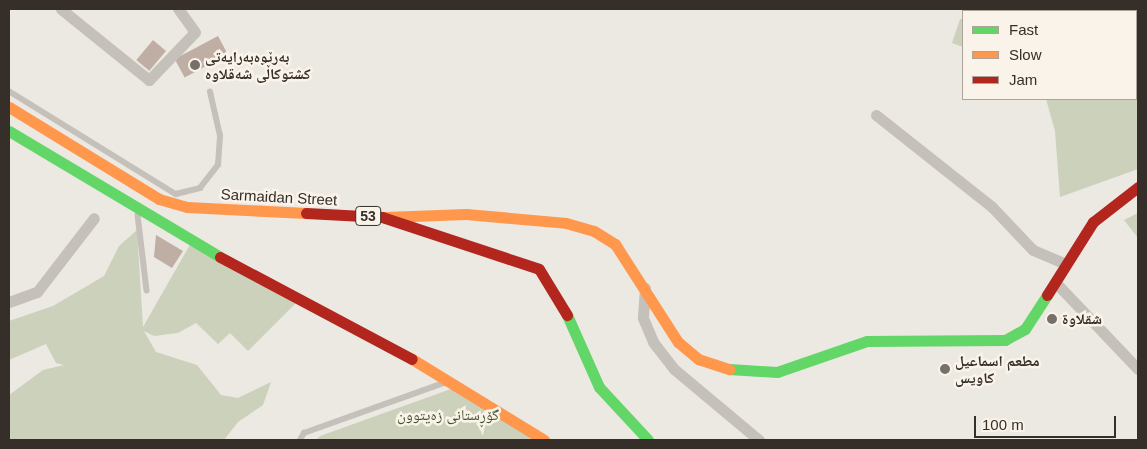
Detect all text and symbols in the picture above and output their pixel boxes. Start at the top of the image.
legend [962,10,1137,100]
text: Fast [1009,21,1038,38]
text: Slow [1009,46,1042,63]
place label: بەڕێوەبەرایەتی کشتوکاڵی شەقلاوە [205,47,311,82]
marker: بەڕێوەبەرایەتی کشتوکاڵی شەقلاوە [189,59,201,71]
text: Jam [1009,71,1037,88]
street label: Sarmaidan Street [220,185,338,209]
road number: 53 [354,205,382,228]
place label: شقلاوة [1062,310,1102,328]
marker: شقلاوة [1046,313,1058,325]
place label: مطعم اسماعیل کاویس [955,351,1040,386]
marker: مطعم اسماعیل کاویس [939,363,951,375]
park label: گۆڕستانی زەیتوون [397,406,499,424]
scale bar [977,406,1120,438]
text: 100 m [982,416,1024,433]

